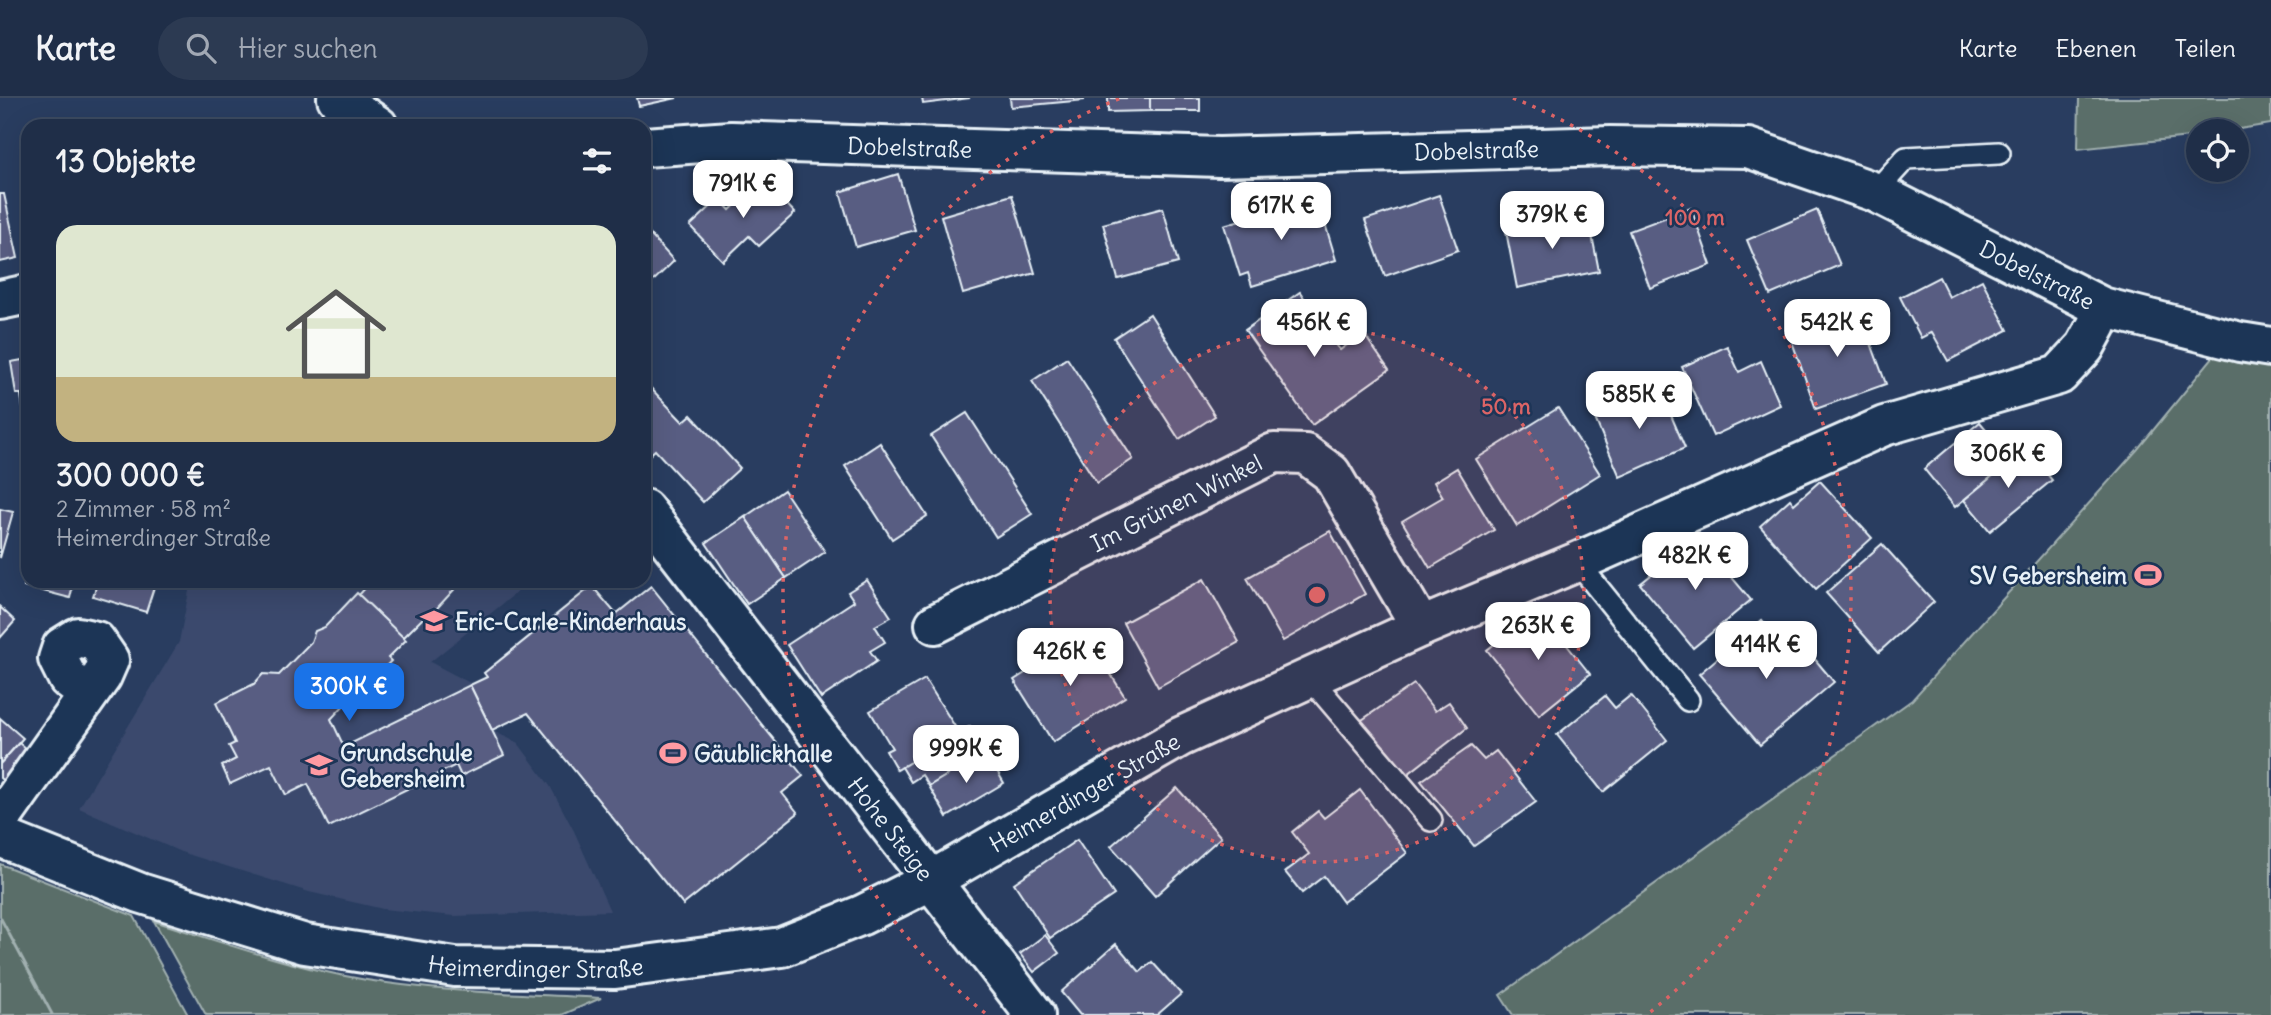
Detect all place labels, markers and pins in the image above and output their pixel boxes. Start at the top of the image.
pin: 791K € [686,160,800,220]
pin: 617K € [1224,183,1338,242]
pin: 379K € [1495,192,1609,251]
pin: 456K € [1257,300,1371,359]
pin: 542K € [1780,300,1894,359]
pin: 585K € [1582,372,1696,431]
pin: 306K € [1951,430,2065,490]
pin: 482K € [1638,532,1752,592]
sports icon: SV Gebersheim [2133,560,2163,590]
place label: SV Gebersheim [1969,561,2127,590]
centre of rings [1305,583,1329,607]
pin: 263K € [1481,602,1595,662]
school or university icon: Eric-Carle-Kinderhaus [419,606,449,636]
place label: Eric-Carle-Kinderhaus [455,607,687,636]
pin: 414K € [1709,622,1823,681]
pin: 426K € [1013,628,1127,688]
pin: 300K € [292,664,406,723]
pin: 999K € [909,726,1023,785]
place label: Grundschule Gebersheim [340,738,473,793]
sports icon: Gäublickhalle [658,738,688,768]
place label: Gäublickhalle [694,739,833,768]
school or university icon: Grundschule Gebersheim [304,750,334,780]

